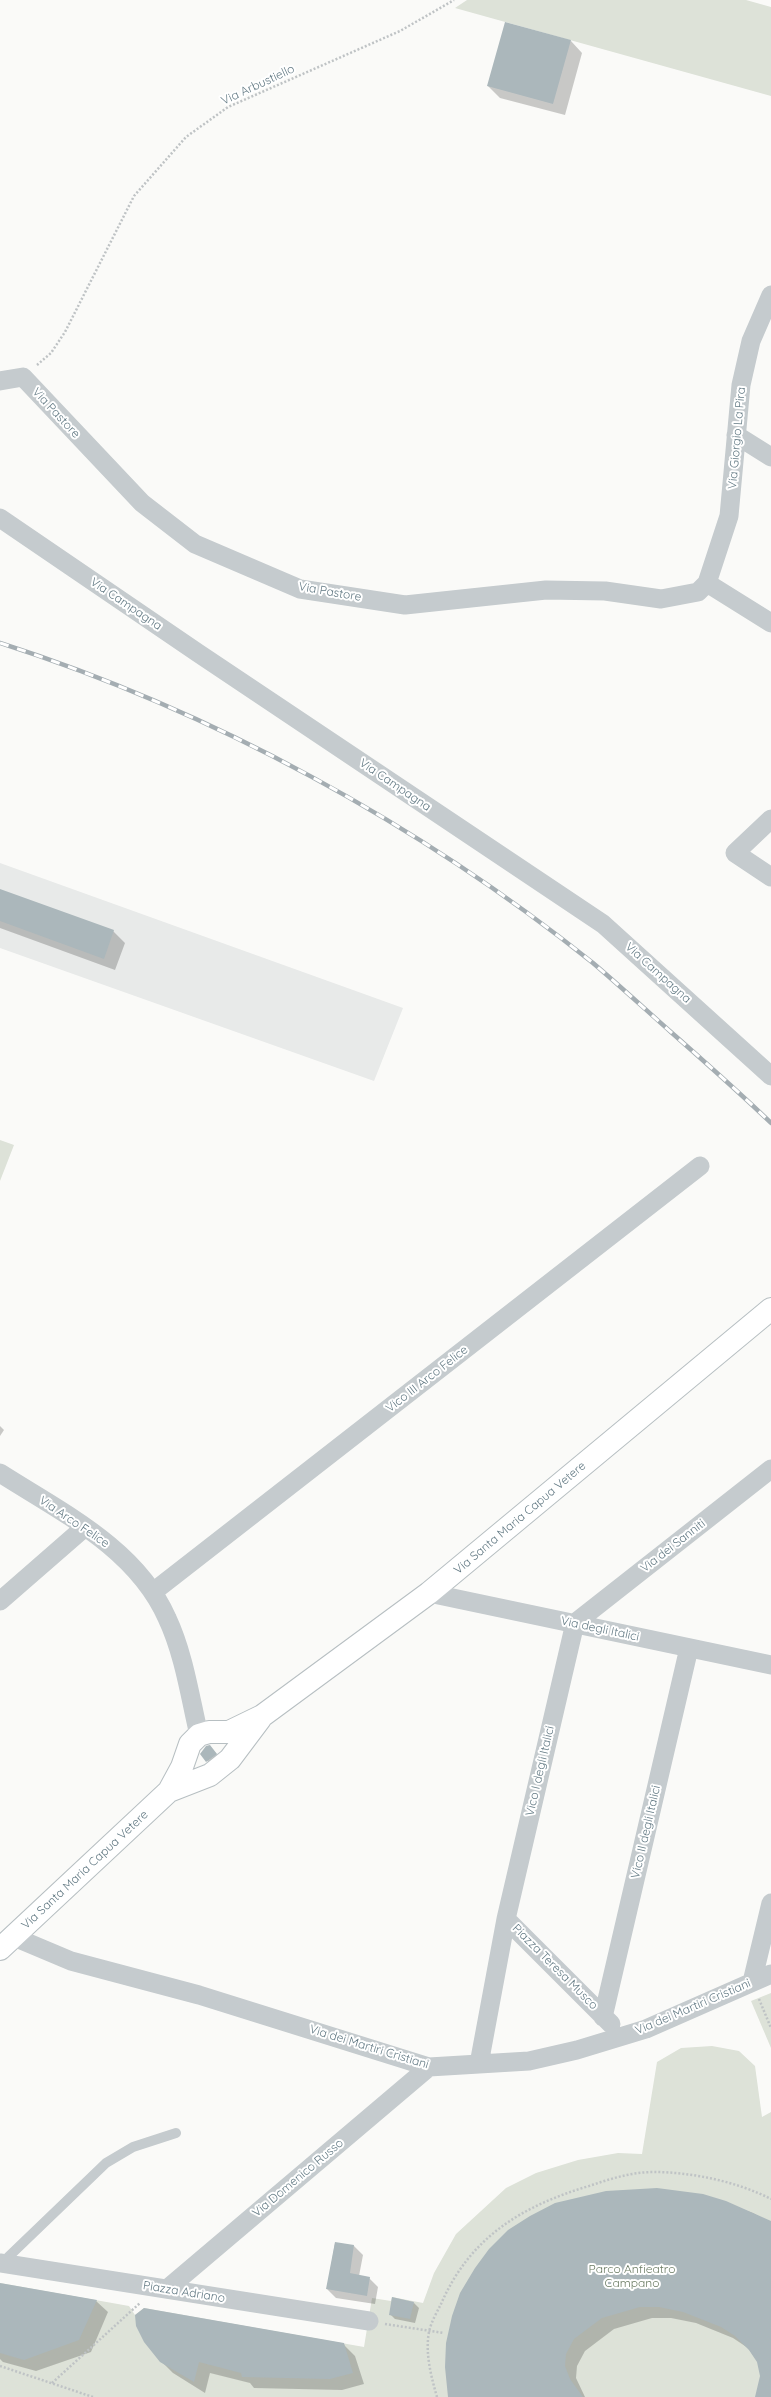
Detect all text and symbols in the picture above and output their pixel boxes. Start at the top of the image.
street label: Via Arbustiello [219,62,297,108]
street label: Via Pastore [29,385,83,441]
street label: Via Giorgio La Pira [725,386,749,490]
street label: Via Campagna [87,575,165,633]
street label: Via Pastore [297,579,363,605]
street label: Via Campagna [356,756,434,814]
street label: Via Campagna [622,940,694,1006]
street label: Vico III Arco Felice [383,1343,471,1415]
street label: Via Santa Maria Capua Vetere [451,1459,589,1577]
street label: Via Arco Felice [36,1493,112,1551]
street label: Via dei Sanniti [638,1516,708,1576]
street label: Via degli Italici [560,1614,640,1644]
street label: Vico I degli Italici [523,1725,557,1817]
street label: Vico II degli Italici [628,1784,664,1880]
street label: Via Santa Maria Capua Vetere [19,1808,151,1932]
street label: Piazza Teresa Musco [509,1921,601,2013]
street label: Via dei Martiri Cristiani [633,1976,753,2038]
street label: Via dei Martiri Cristiani [308,2022,430,2072]
street label: Via Domenico Russo [250,2136,346,2220]
park label: Parco Anfieatro Campano [589,2262,675,2290]
street label: Piazza Adriano [142,2278,226,2306]

